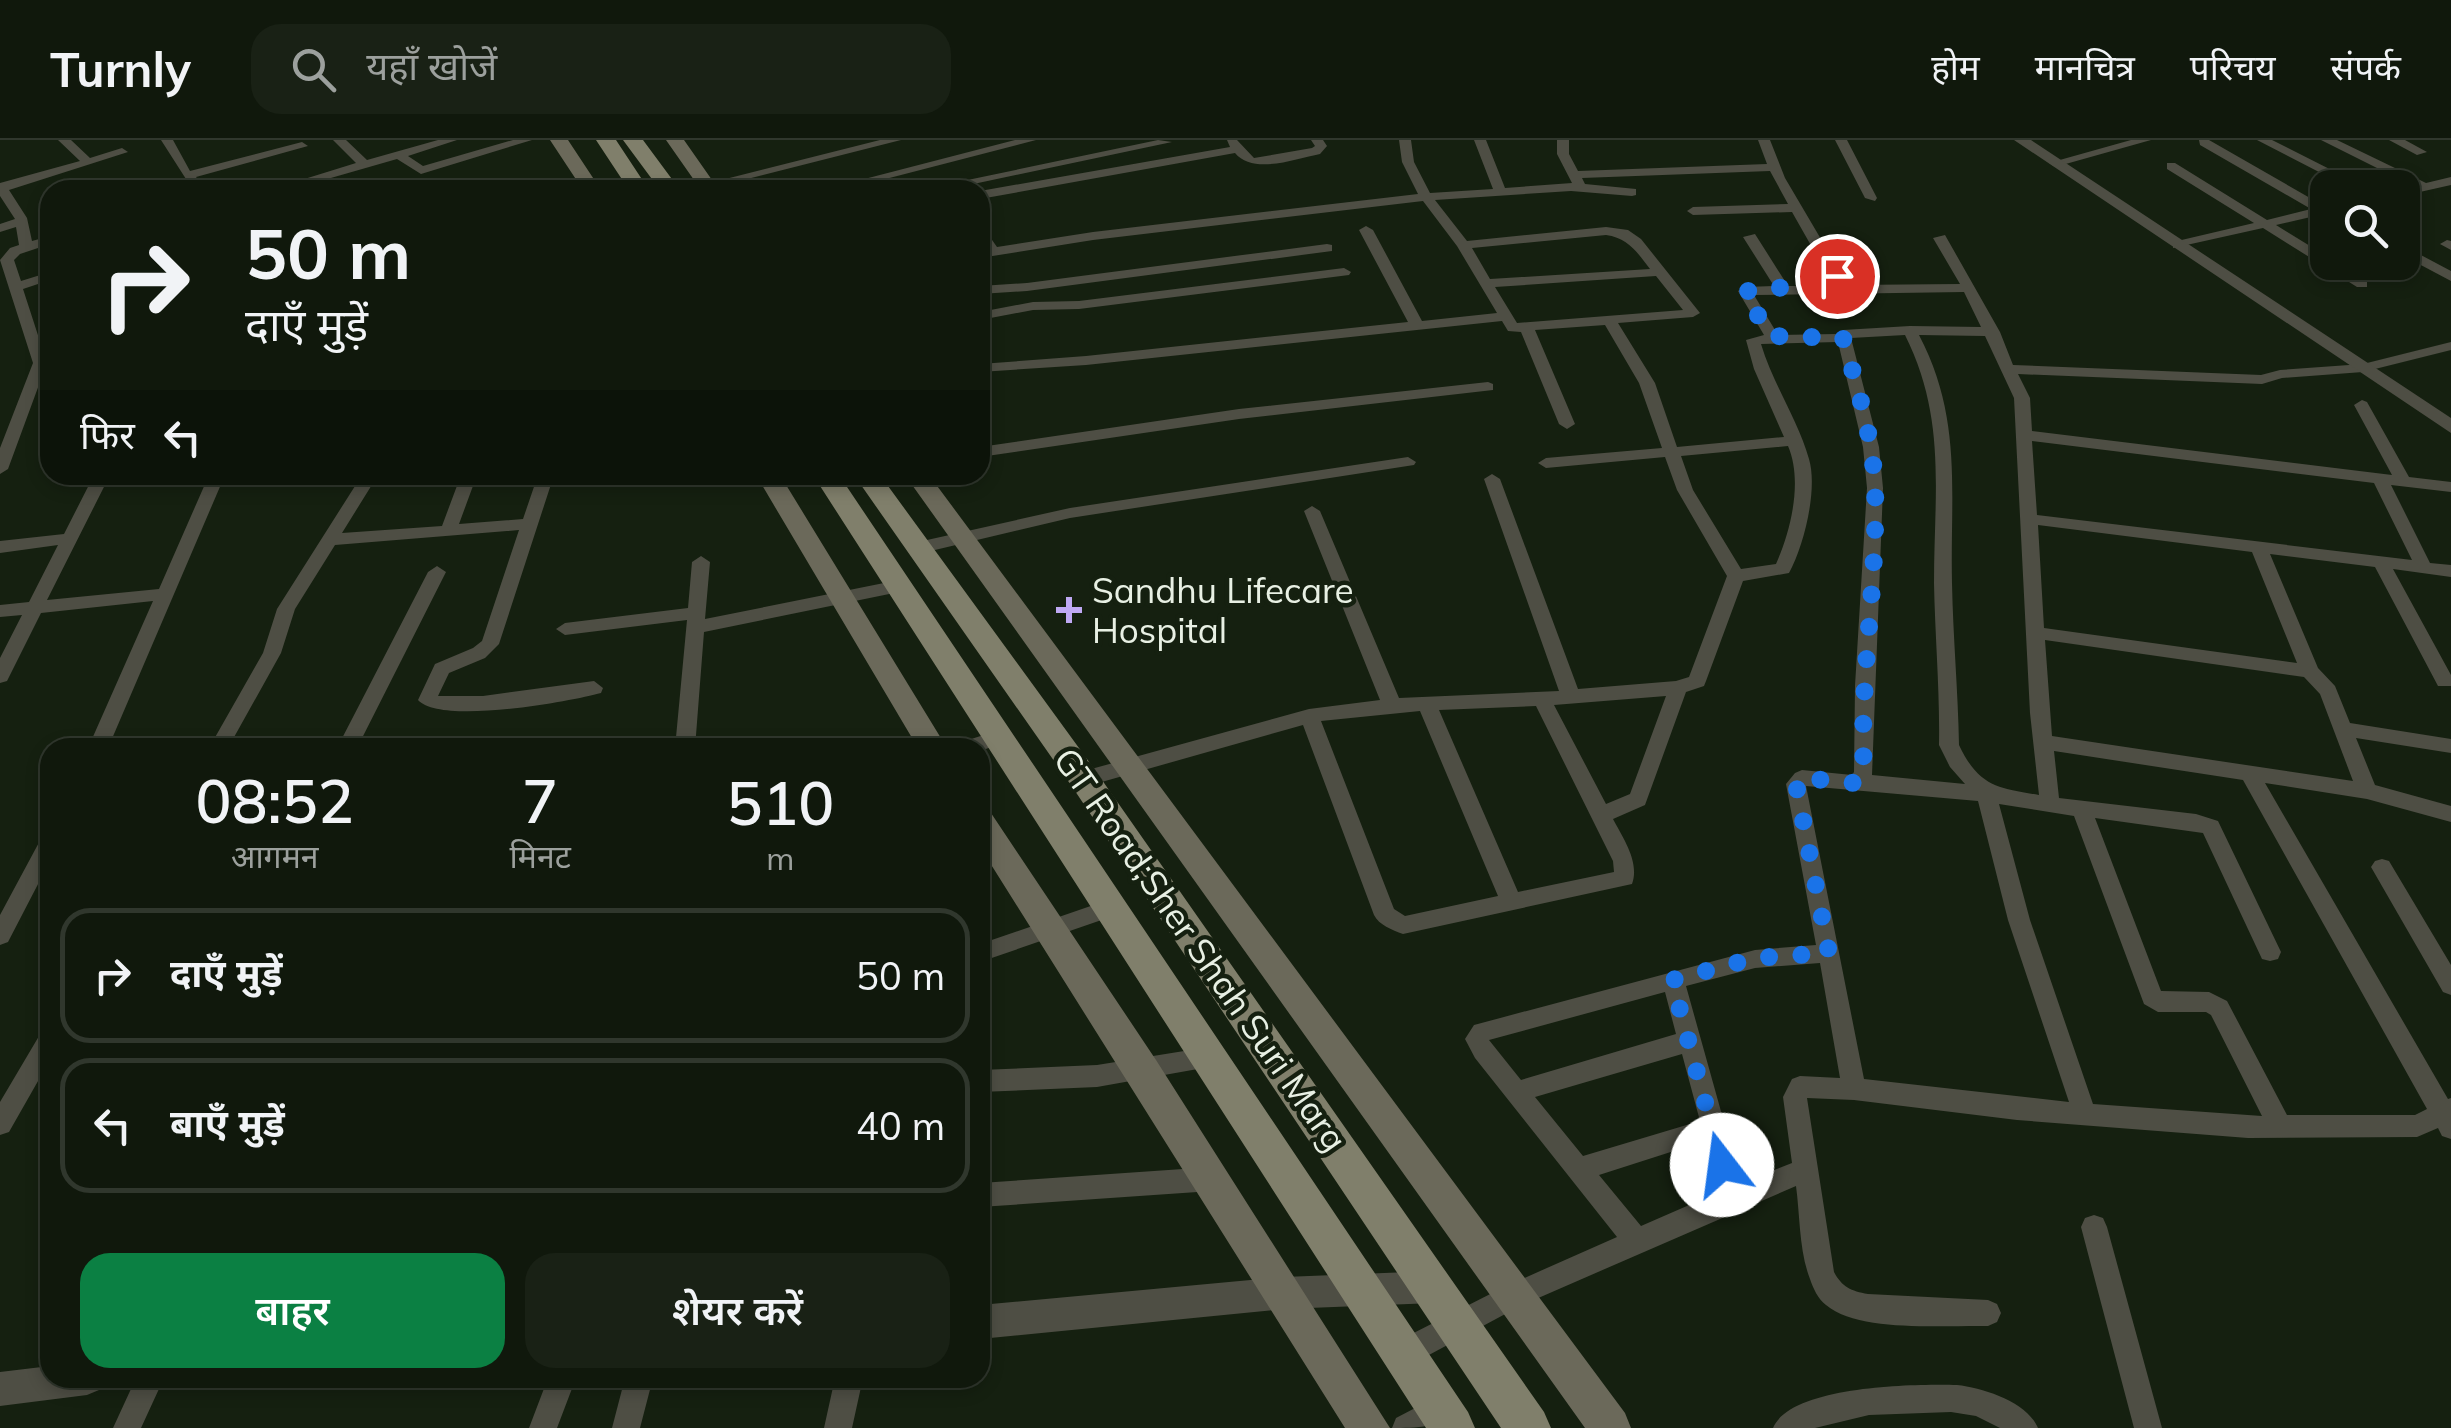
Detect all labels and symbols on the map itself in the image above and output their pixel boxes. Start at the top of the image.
pin [1795,234,1880,319]
place label: Sandhu Lifecare Hospital [1092,568,1354,652]
marker: Sandhu Lifecare Hospital [1056,597,1082,623]
street label: GT Road;Sher Shah Suri Marg [1045,739,1357,1159]
position arrow [1670,1113,1774,1217]

